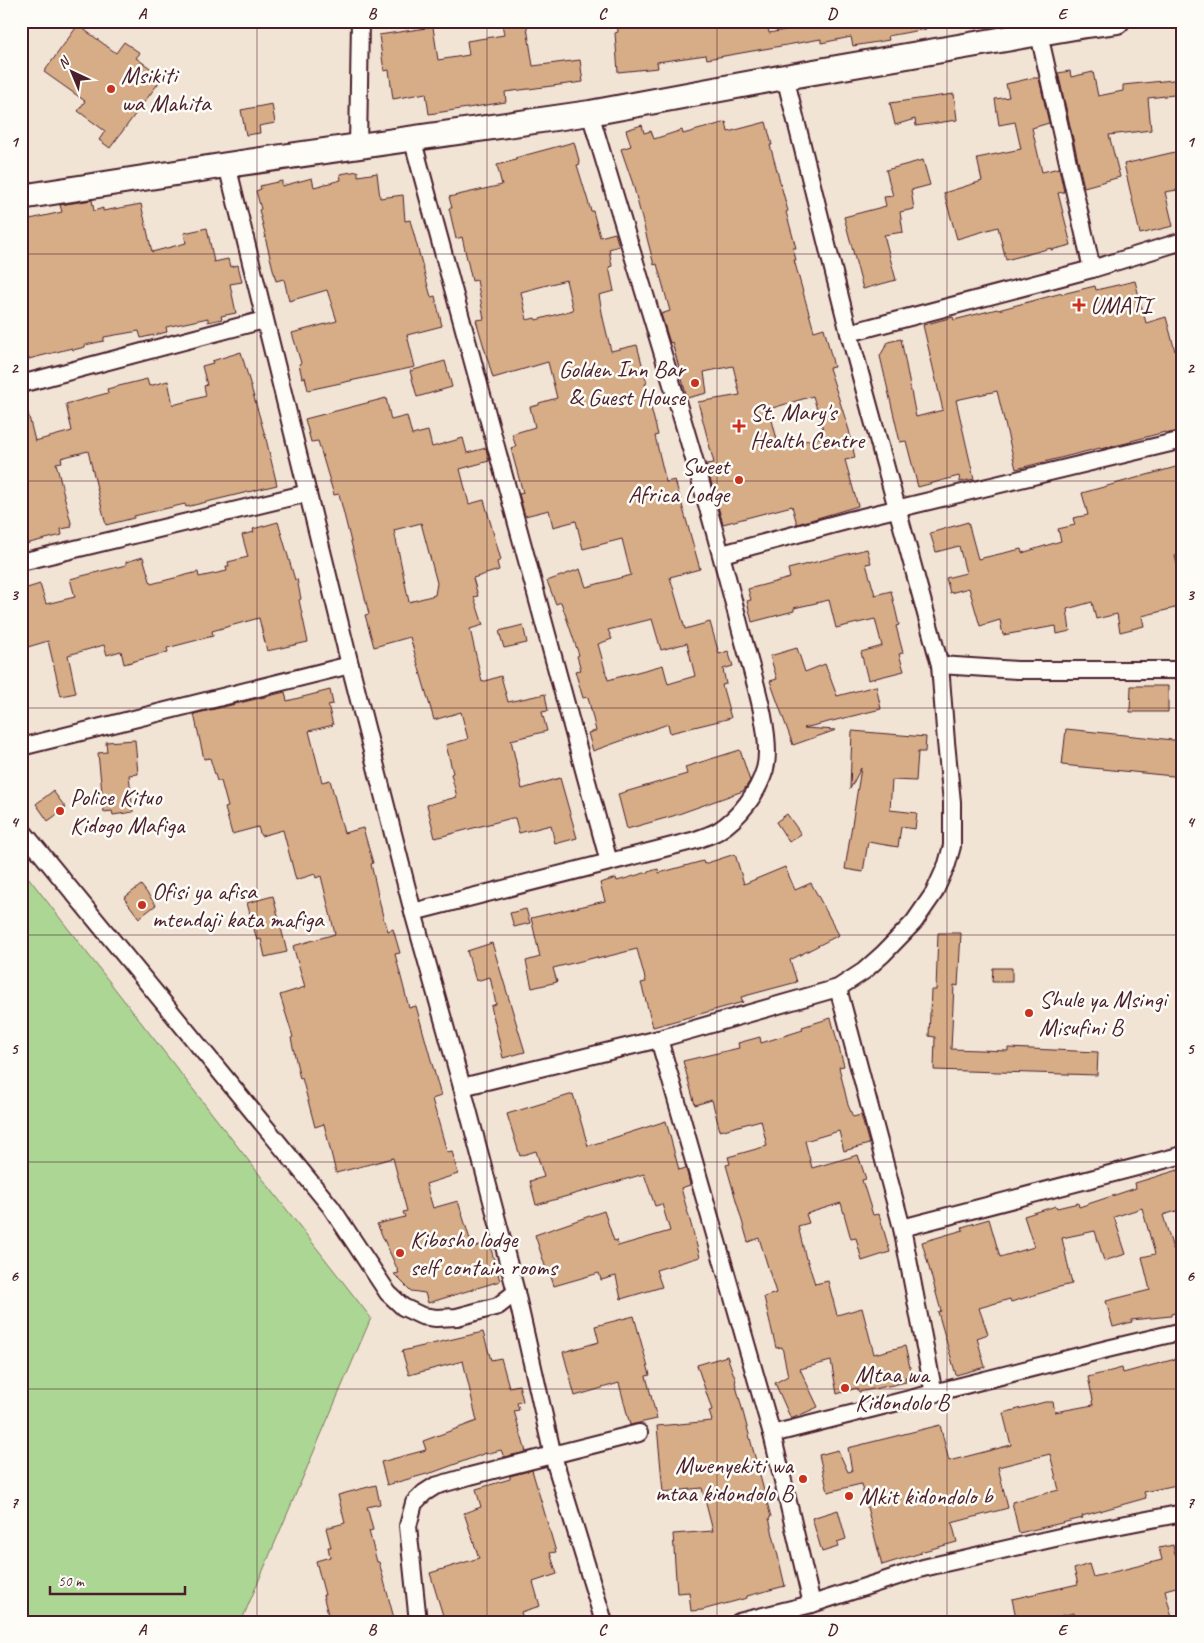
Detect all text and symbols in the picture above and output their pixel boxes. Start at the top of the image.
text: A [138,4,148,24]
text: B [368,4,378,24]
text: C [598,4,608,24]
text: D [827,4,838,24]
text: E [1058,4,1069,24]
north arrow [48,48,98,98]
text: N [54,52,74,72]
place label: Msikiti wa Mahita [121,60,212,118]
marker: Msikiti wa Mahita [105,83,117,95]
text: 1 [10,132,19,152]
text: 1 [1186,132,1195,152]
place label: UMATI [1090,290,1155,320]
marker: UMATI [1072,298,1086,312]
place label: Golden Inn Bar & Guest House [559,354,687,412]
text: 2 [10,358,19,378]
text: 2 [1186,358,1195,378]
marker: Golden Inn Bar & Guest House [689,377,701,389]
place label: St. Mary's Health Centre [750,397,866,455]
marker: St. Mary's Health Centre [732,419,746,433]
place label: Sweet Africa Lodge [628,451,731,509]
marker: Sweet Africa Lodge [733,474,745,486]
text: 3 [10,585,19,605]
text: 3 [1186,585,1195,605]
place label: Police Kituo Kidogo Mafiga [70,782,186,840]
marker: Police Kituo Kidogo Mafiga [54,805,66,817]
text: 4 [10,812,19,832]
text: 4 [1186,812,1195,832]
place label: Ofisi ya afisa mtendaji kata mafiga [152,876,325,934]
marker: Ofisi ya afisa mtendaji kata mafiga [136,899,148,911]
place label: Shule ya Msingi Misufini B [1039,984,1169,1042]
marker: Shule ya Msingi Misufini B [1023,1007,1035,1019]
text: 5 [11,1039,20,1059]
text: 5 [1187,1039,1196,1059]
place label: Kibosho lodge self contain rooms [410,1224,560,1282]
marker: Kibosho lodge self contain rooms [394,1247,406,1259]
text: 6 [10,1266,19,1286]
text: 6 [1186,1266,1195,1286]
place label: Mtaa wa Kidondolo B [855,1359,951,1417]
marker: Mtaa wa Kidondolo B [839,1382,851,1394]
place label: Mwenyekiti wa mtaa kidondolo B [655,1450,795,1508]
marker: Mwenyekiti wa mtaa kidondolo B [797,1473,809,1485]
place label: Mkit kidondolo b [859,1481,994,1511]
marker: Mkit kidondolo b [843,1490,855,1502]
text: 7 [10,1493,19,1513]
text: 7 [1186,1493,1195,1513]
scale bar [50,1563,185,1595]
text: 50 m [58,1572,85,1591]
text: A [138,1620,148,1640]
text: B [368,1620,378,1640]
text: C [598,1620,608,1640]
text: D [827,1620,838,1640]
text: E [1058,1620,1069,1640]

